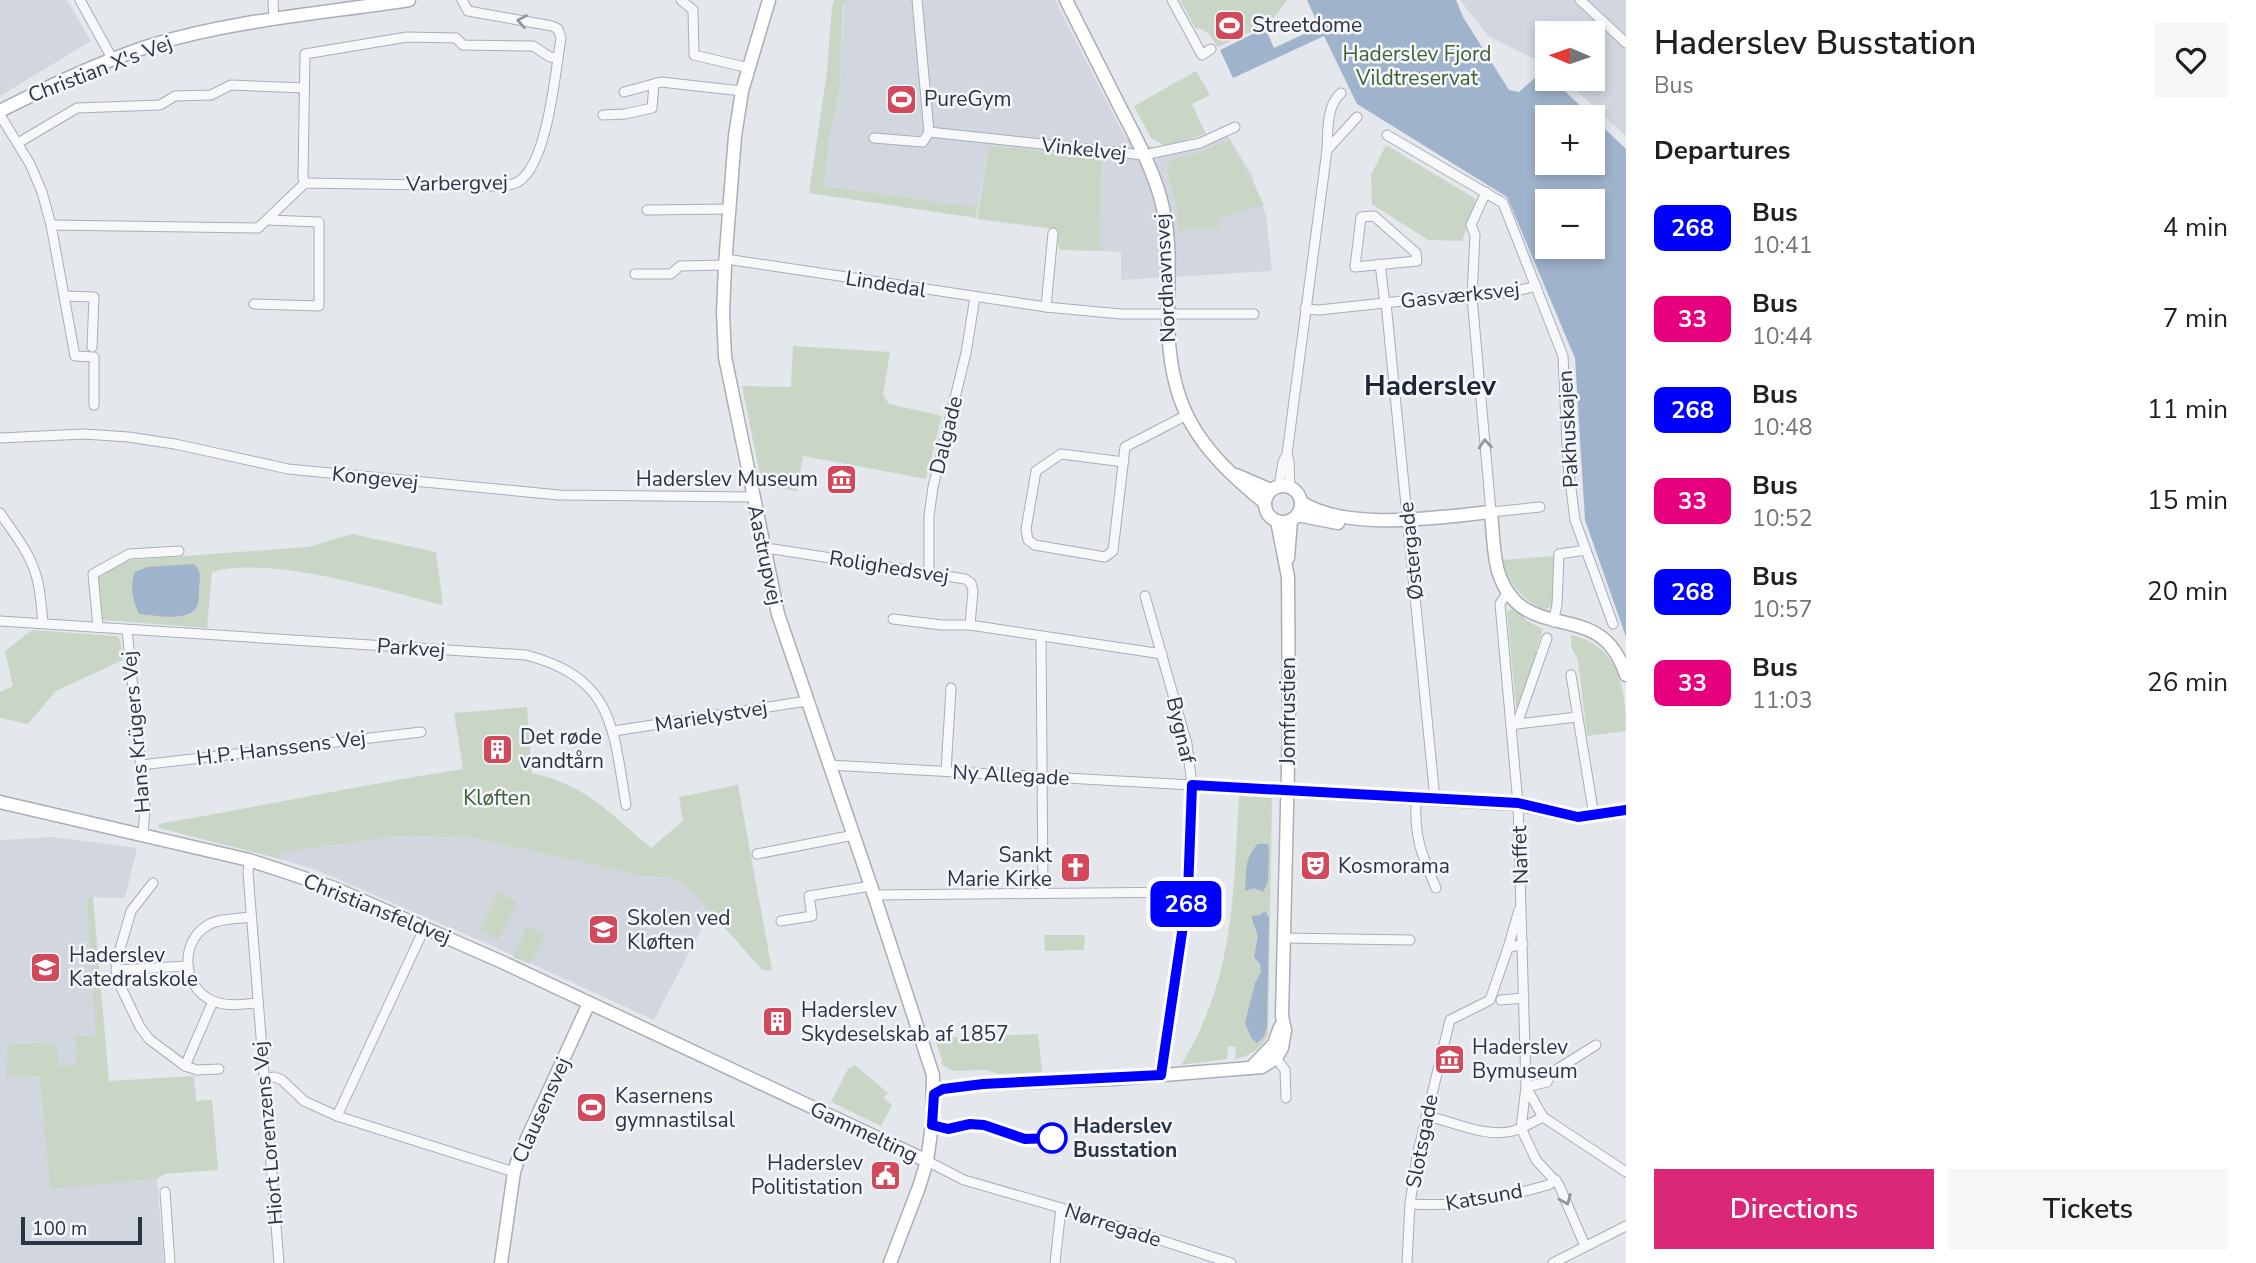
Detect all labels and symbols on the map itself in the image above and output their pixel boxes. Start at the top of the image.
sports icon: Streetdome [1212,8,1246,42]
place label: Streetdome [1252,11,1362,39]
one-way arrow [516,14,528,29]
north arrow [1535,21,1605,91]
street label: Christian X's Vej [24,29,176,109]
park label: Haderslev Fjord Vildtreservat [1342,40,1492,92]
sports icon: PureGym [884,82,918,116]
place label: PureGym [924,85,1012,113]
street label: Vinkelvej [1039,131,1128,167]
street label: Varbergvej [405,168,508,198]
street label: Nordhavnsvej [1148,213,1182,343]
street label: Lindedal [844,264,929,304]
street label: Gasværksvej [1399,275,1521,315]
district label: Haderslev [1364,367,1496,405]
street label: Pakhuskajen [1551,369,1585,489]
street label: Dalgade [923,393,969,477]
one-way arrow [1478,438,1493,449]
street label: Kongevej [330,460,420,496]
museum icon: Haderslev Museum [824,462,858,496]
place label: Haderslev Museum [636,465,818,493]
street label: Østergade [1392,500,1430,602]
street label: Aastrupvej [741,502,789,608]
street label: Rolighedsvej [827,544,951,590]
street label: Parkvej [376,632,446,664]
street label: Hans Krügers Vej [115,650,157,814]
street label: Jomfrustien [1274,657,1302,766]
street label: Marielystvej [653,693,769,739]
street label: Bygnaf [1160,694,1202,767]
place label: Det røde vandtårn [520,723,604,775]
street label: H.P. Hanssens Vej [195,724,367,772]
building icon: Det røde vandtårn [480,732,514,766]
street label: Ny Allegade [952,758,1070,792]
park label: Kløften [463,784,531,812]
street label: Naffet [1505,825,1535,885]
place label: Sankt Marie Kirke [947,841,1053,893]
theatre icon: Kosmorama [1298,849,1332,883]
church icon: Sankt Marie Kirke [1058,850,1092,884]
place label: Kosmorama [1338,852,1450,880]
street label: Christiansfeldvej [299,867,455,951]
line badge: 268 [1146,881,1226,927]
place label: Skolen ved Kløften [627,904,731,956]
school or university icon: Skolen ved Kløften [587,913,621,947]
place label: Haderslev Katedralskole [69,941,198,993]
school or university icon: Haderslev Katedralskole [29,950,63,984]
place label: Haderslev Skydeselskab af 1857 [801,996,1009,1048]
building icon: Haderslev Skydeselskab af 1857 [761,1005,795,1039]
place label: Haderslev Bymuseum [1472,1033,1578,1085]
street label: Hiort Lorenzens Vej [246,1040,290,1226]
museum icon: Haderslev Bymuseum [1432,1042,1466,1076]
street label: Clausensvej [505,1053,577,1167]
place label: Kasernens gymnastilsal [615,1082,736,1134]
sports icon: Kasernens gymnastilsal [575,1091,609,1125]
street label: Slotsgade [1399,1092,1445,1190]
street label: Gammelting [806,1095,922,1169]
place label: Haderslev Busstation [1073,1112,1177,1164]
marker: Haderslev Busstation [1037,1123,1067,1153]
place label: Haderslev Politistation [751,1149,863,1201]
public building icon: Haderslev Politistation [869,1158,903,1192]
street label: Katsund [1443,1176,1525,1218]
one-way arrow [1558,1192,1572,1205]
street label: Nørregade [1061,1196,1165,1254]
scale bar [21,1214,142,1246]

